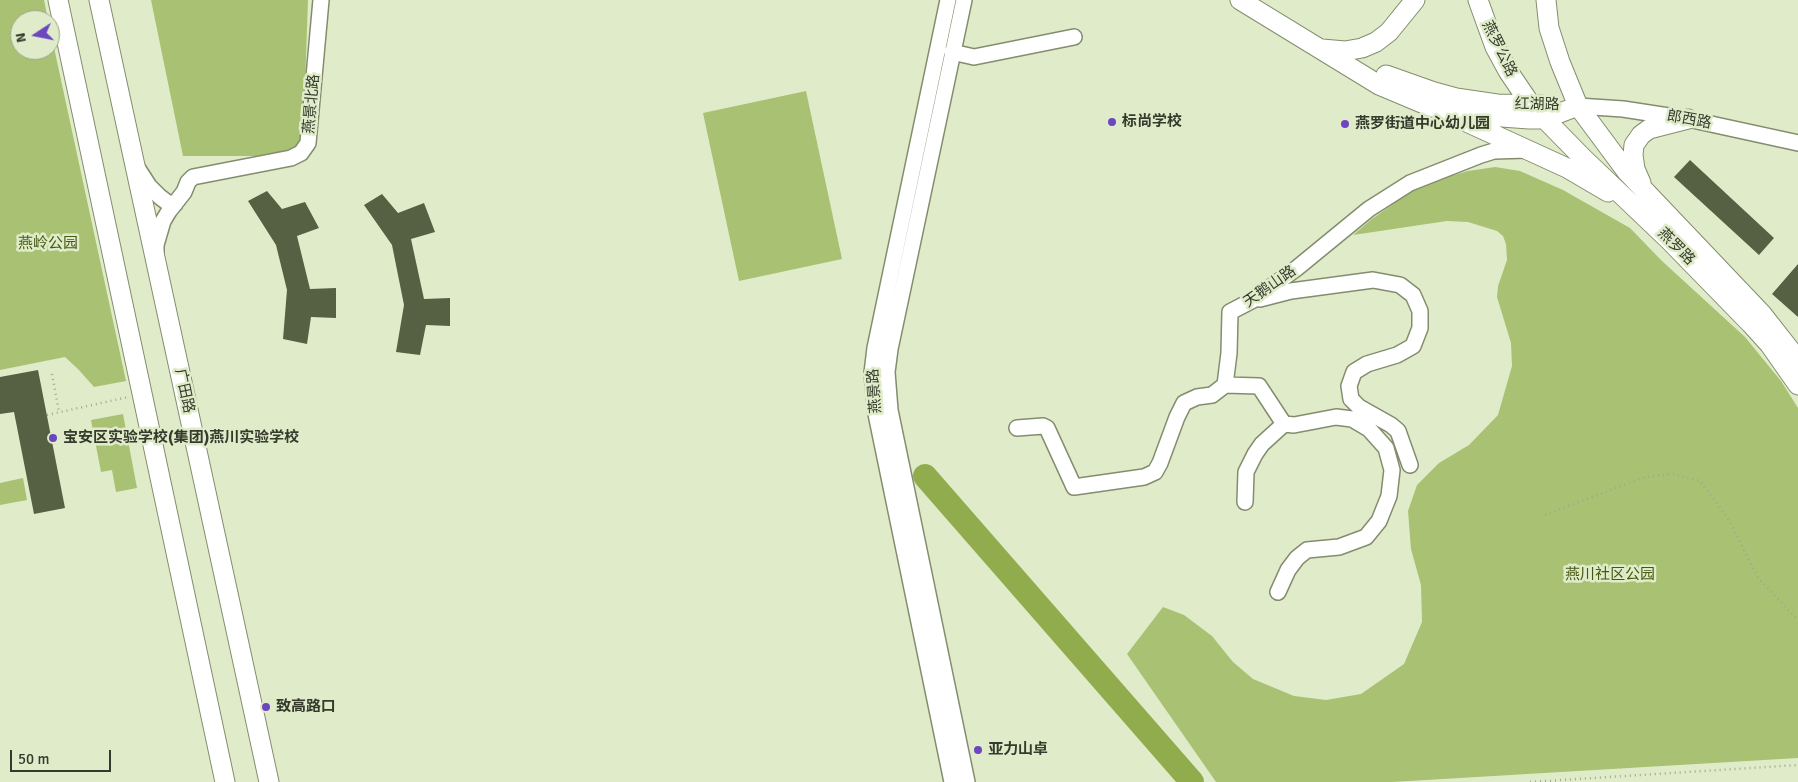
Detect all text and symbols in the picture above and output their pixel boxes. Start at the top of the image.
north arrow [10,10,60,60]
street label: 燕罗公路 [1478,18,1520,80]
text: N [11,31,30,44]
street label: 燕景北路 [300,73,324,135]
street label: 红湖路 [1514,96,1560,114]
street label: 郎西路 [1665,107,1713,133]
place label: 标尚学校 [1122,113,1182,131]
place label: 燕罗街道中心幼儿园 [1355,115,1490,133]
marker: 标尚学校 [1106,116,1118,128]
marker: 燕罗街道中心幼儿园 [1339,118,1351,130]
street label: 燕罗路 [1654,225,1698,269]
park label: 燕岭公园 [18,235,78,253]
street label: 天鹅山路 [1240,262,1300,312]
street label: 广田路 [171,367,197,415]
street label: 燕景路 [864,368,886,414]
place label: 宝安区实验学校(集团)燕川实验学校 [63,429,299,447]
marker: 宝安区实验学校(集团)燕川实验学校 [47,432,59,444]
park label: 燕川社区公园 [1565,566,1655,584]
place label: 致高路口 [276,698,336,716]
marker: 致高路口 [260,701,272,713]
scale bar [12,740,114,772]
place label: 亚力山卓 [988,741,1048,759]
marker: 亚力山卓 [972,744,984,756]
text: 50 m [18,750,49,768]

